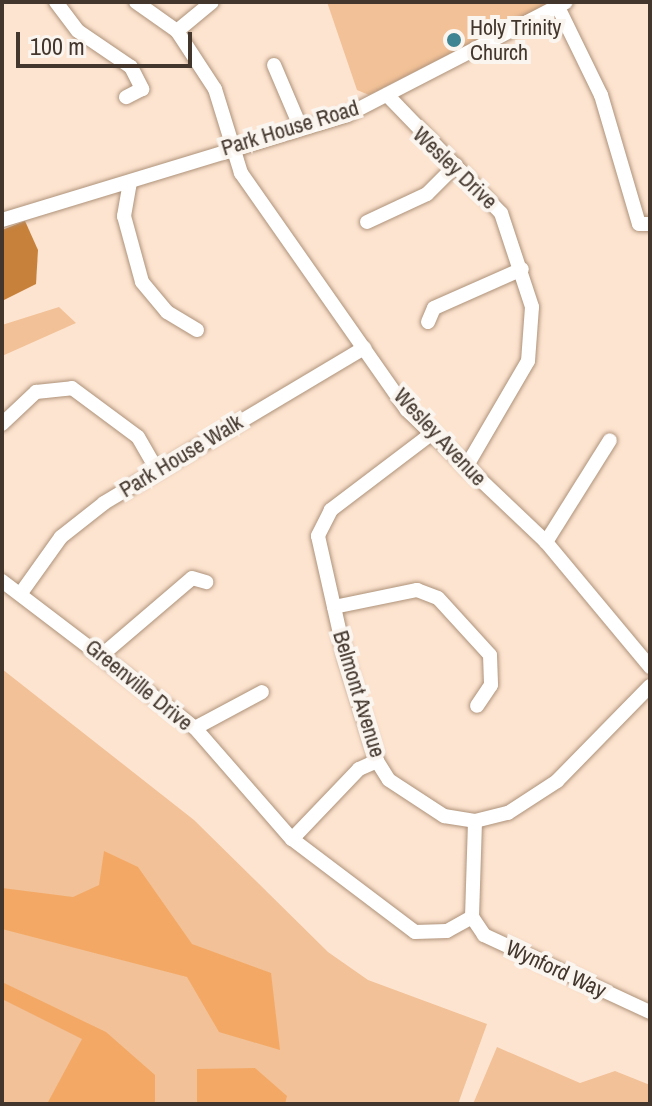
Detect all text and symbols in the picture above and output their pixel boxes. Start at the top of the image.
place label: Holy Trinity Church [470,14,562,66]
scale bar [20,16,196,66]
text: 100 m [30,30,85,62]
marker: Holy Trinity Church [445,31,463,49]
street label: Park House Road [218,95,362,161]
street label: Wesley Drive [407,121,503,215]
street label: Wesley Avenue [388,382,492,492]
street label: Park House Walk [115,409,247,503]
street label: Belmont Avenue [327,627,391,761]
street label: Greenville Drive [80,634,198,736]
street label: Wynford Way [502,934,610,1004]

